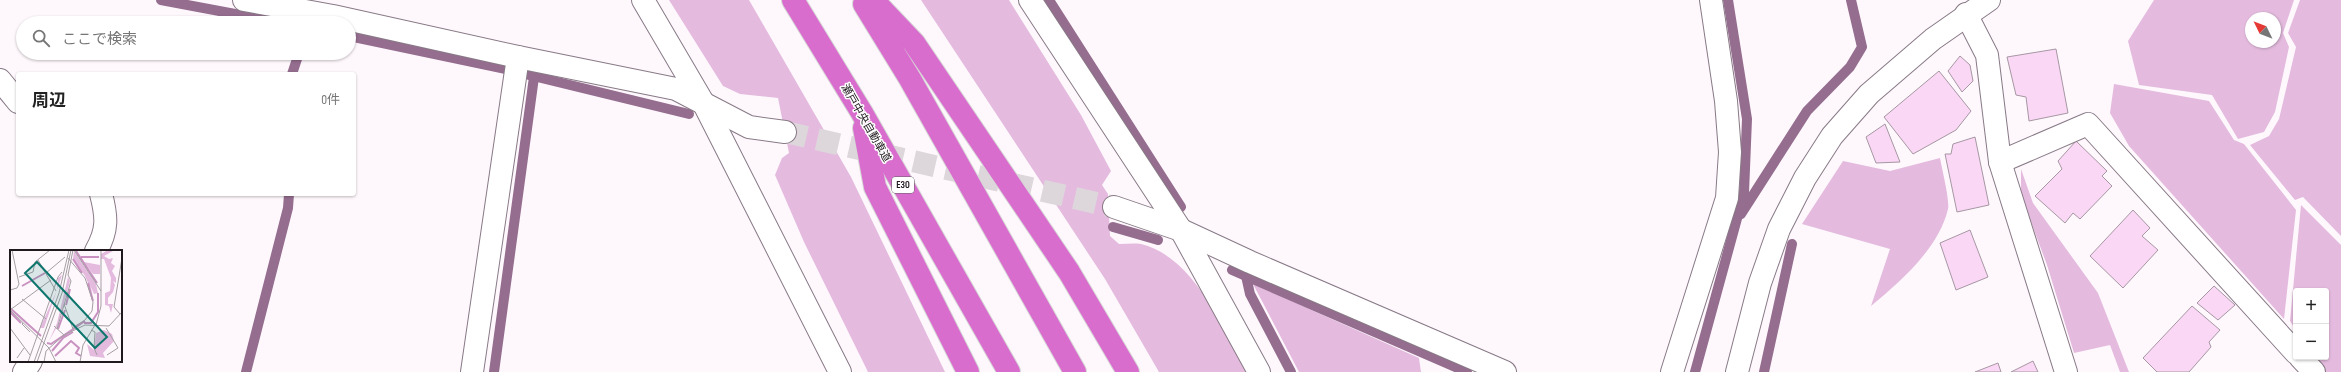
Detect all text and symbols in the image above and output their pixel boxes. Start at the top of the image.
north arrow [2245,12,2281,48]
search box [16,16,356,60]
icon: search [30,27,52,49]
text: ここで検索 [62,30,137,49]
street label: 瀬戸中央自動車道 [838,82,894,164]
text: 周辺 [32,91,66,111]
text: 0件 [321,92,340,108]
road number: E30 [892,177,914,193]
inset map [10,250,122,362]
map controls [2293,288,2329,360]
button: + [2293,288,2329,324]
button: − [2293,324,2329,360]

